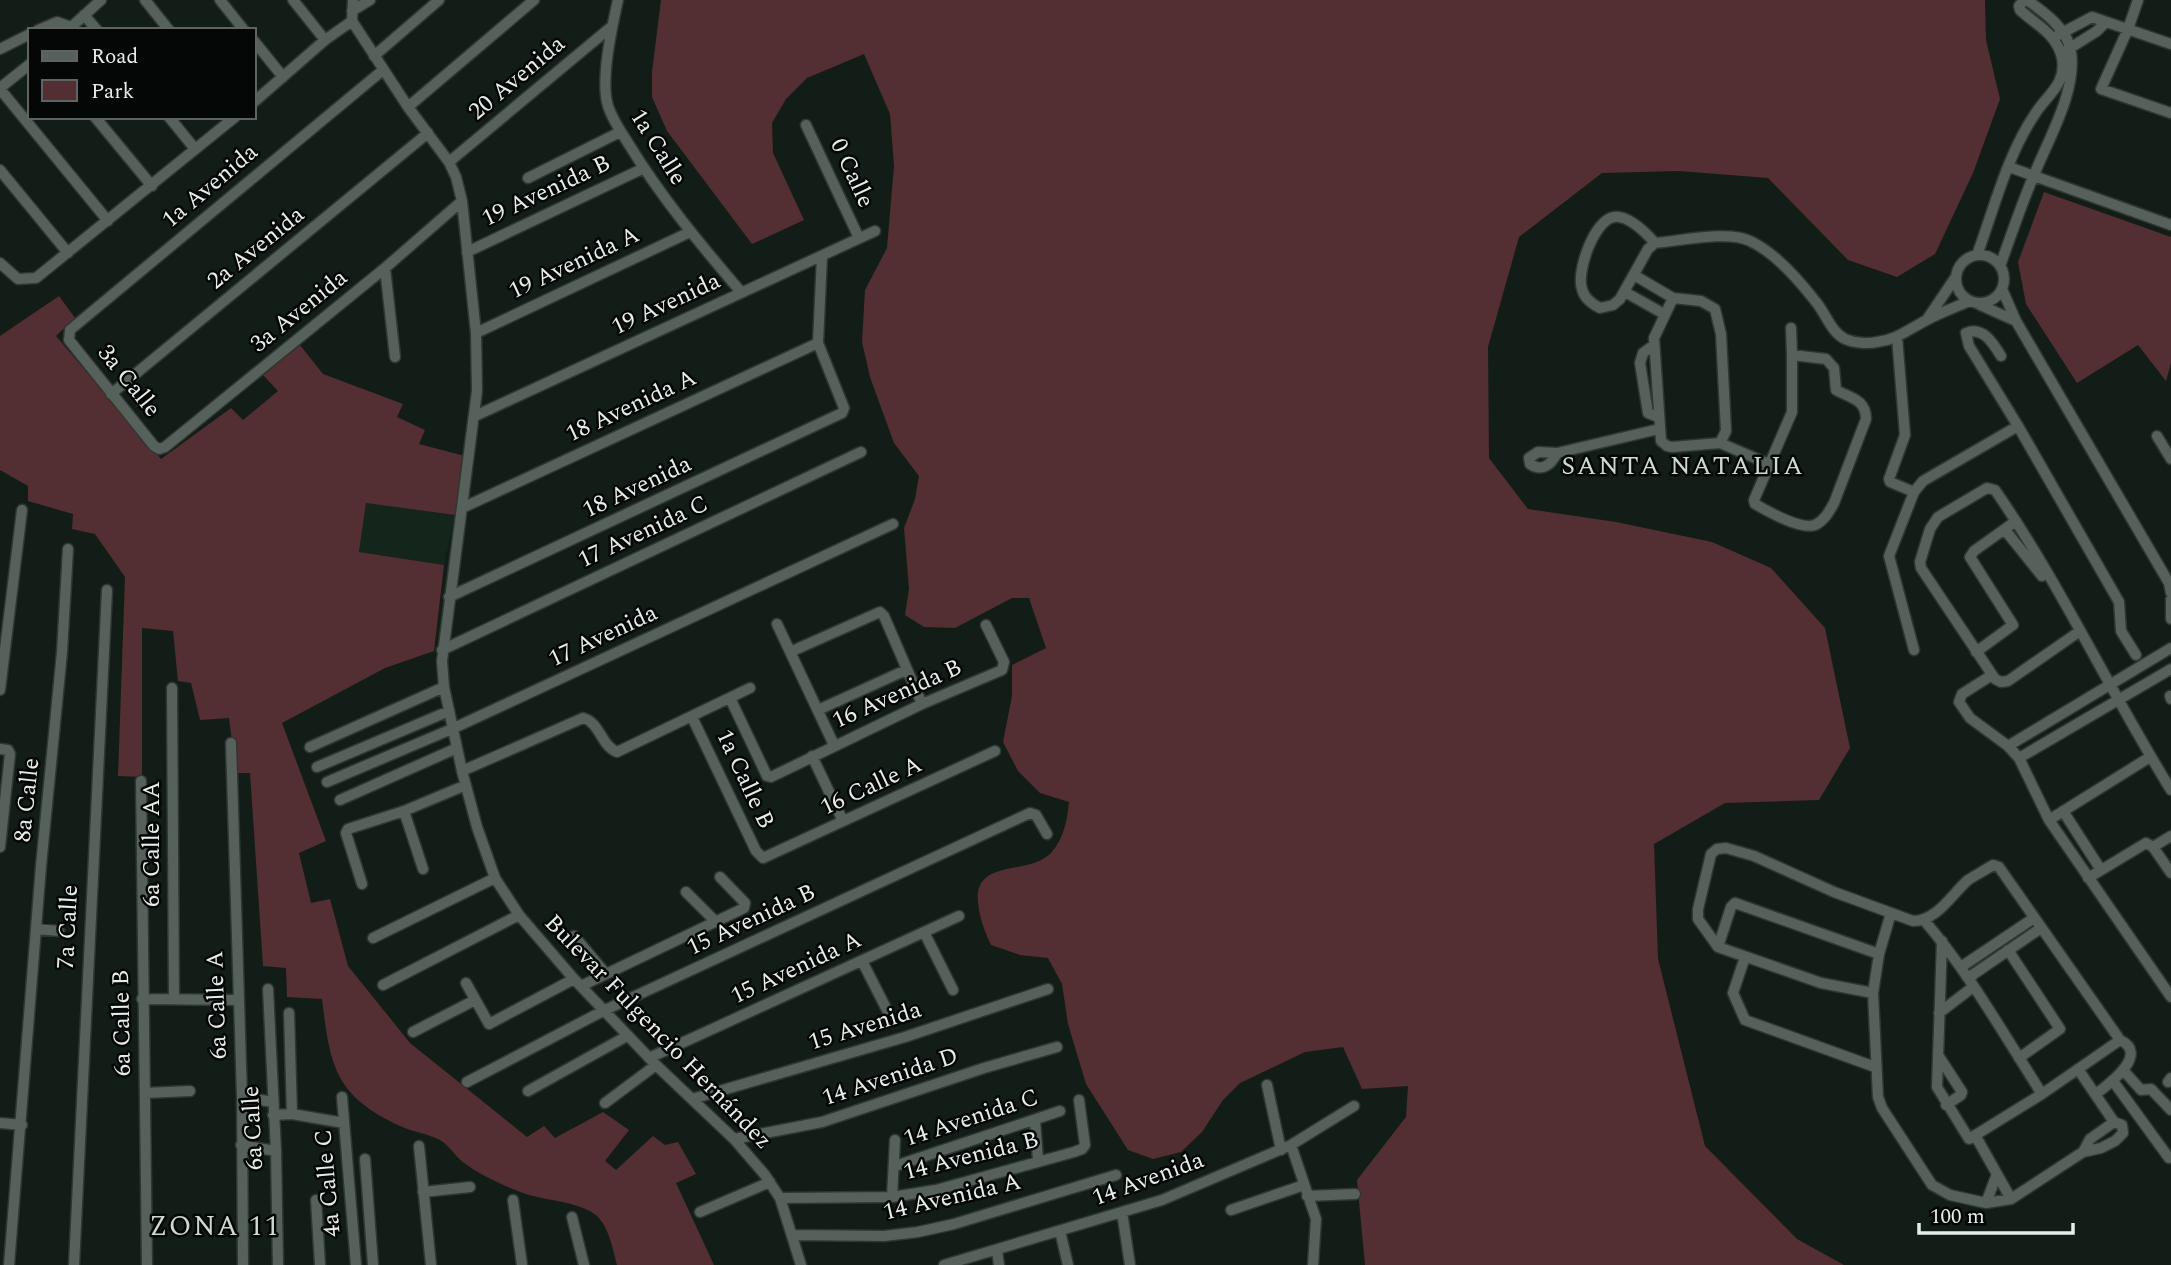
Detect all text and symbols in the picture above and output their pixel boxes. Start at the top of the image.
street label: 20 Avenida [461,27,573,129]
legend [28,28,256,119]
text: Road [91,41,138,73]
text: Park [91,76,135,108]
street label: 1a Calle [620,102,696,192]
street label: 0 Calle [820,132,884,214]
street label: 1a Avenida [154,135,266,237]
street label: 19 Avenida B [476,145,616,237]
street label: 2a Avenida [199,197,313,299]
street label: 19 Avenida A [503,217,645,309]
street label: 3a Avenida [242,260,356,362]
street label: 19 Avenida [606,263,727,345]
street label: 3a Calle [88,337,170,425]
street label: 18 Avenida A [560,360,702,452]
street label: 18 Avenida [577,446,698,528]
district label: SANTA NATALIA [1561,446,1805,486]
street label: 17 Avenida C [572,486,714,578]
street label: 17 Avenida [543,595,664,677]
street label: 16 Avenida B [826,649,968,739]
street label: 1a Calle B [706,723,784,835]
street label: 16 Calle A [814,747,928,825]
street label: 8a Calle [5,756,49,844]
street label: 6a Calle AA [134,781,170,907]
street label: 15 Avenida B [681,874,821,966]
street label: 7a Calle [48,884,88,970]
street label: Bulevar Fulgencio Hernández [536,906,780,1158]
street label: 15 Avenida A [725,922,867,1014]
street label: 6a Calle A [197,950,237,1060]
street label: 6a Calle B [103,970,141,1076]
street label: 15 Avenida [804,992,926,1060]
street label: 14 Avenida D [817,1038,963,1116]
street label: 14 Avenida C [899,1079,1043,1157]
street label: 6a Calle [233,1085,273,1171]
street label: 14 Avenida B [899,1122,1043,1190]
street label: 4a Calle C [305,1128,351,1238]
street label: 14 Avenida [1087,1142,1209,1216]
street label: 14 Avenida A [879,1164,1025,1230]
scale bar [1919,1192,2073,1236]
text: 100 m [1930,1201,1985,1233]
district label: ZONA 11 [149,1205,281,1248]

